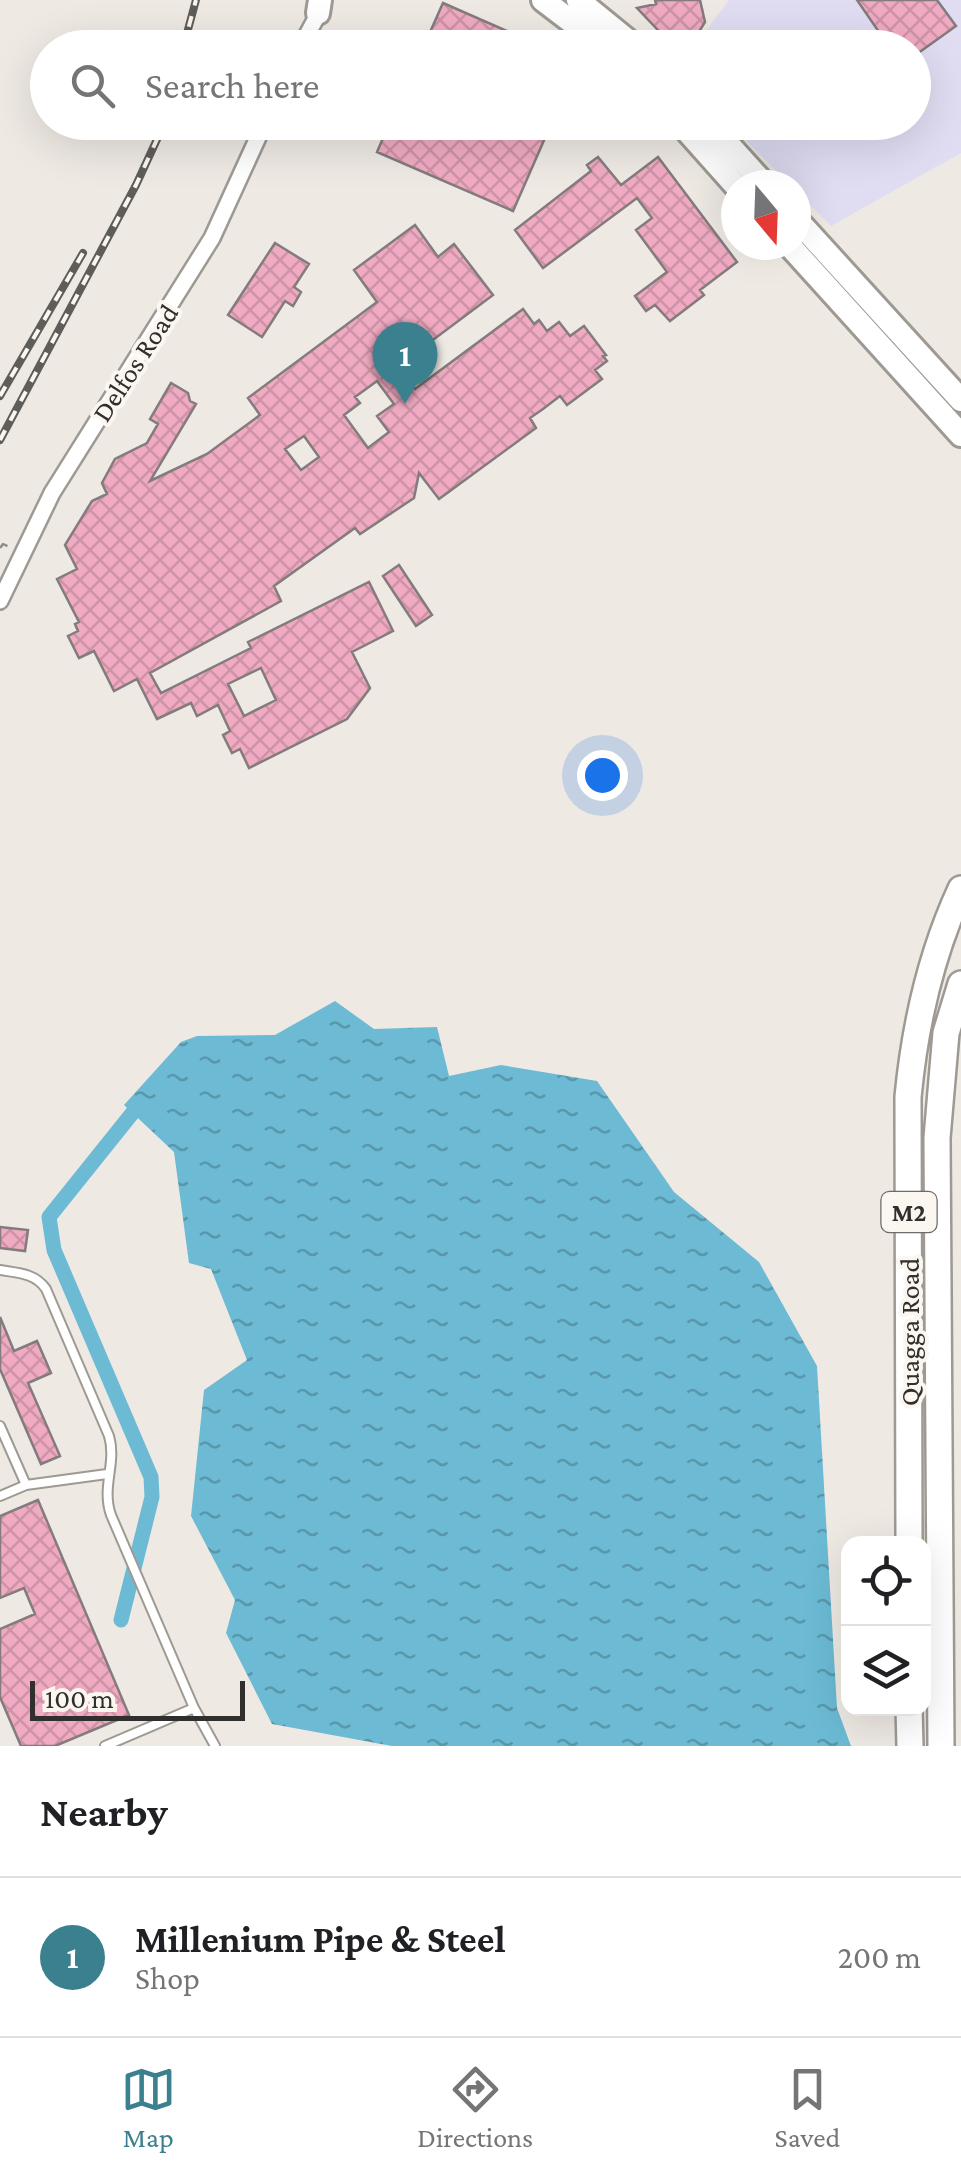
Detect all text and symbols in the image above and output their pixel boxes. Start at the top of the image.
search box [30,30,931,140]
icon: search [65,58,120,113]
text: Search here [145,64,319,106]
north arrow [721,170,811,260]
street label: Delfos Road [86,298,184,427]
pin: 1 [372,322,438,404]
your location [577,750,628,801]
road number: M2 [882,1192,936,1232]
street label: Quagga Road [894,1258,925,1406]
map controls [841,1536,931,1716]
button: locate [841,1536,931,1626]
button: layers [841,1626,931,1716]
scale bar [30,1676,245,1720]
text: 100 m [45,1683,114,1714]
text: Nearby [40,1788,168,1835]
text: Millenium Pipe & Steel [135,1918,505,1960]
text: 1 [67,1939,78,1975]
text: 200 m [838,1939,921,1975]
text: Shop [135,1960,200,1996]
tab: Map [121,2062,176,2153]
tab: Directions [417,2062,533,2153]
tab: Saved [775,2062,840,2153]

